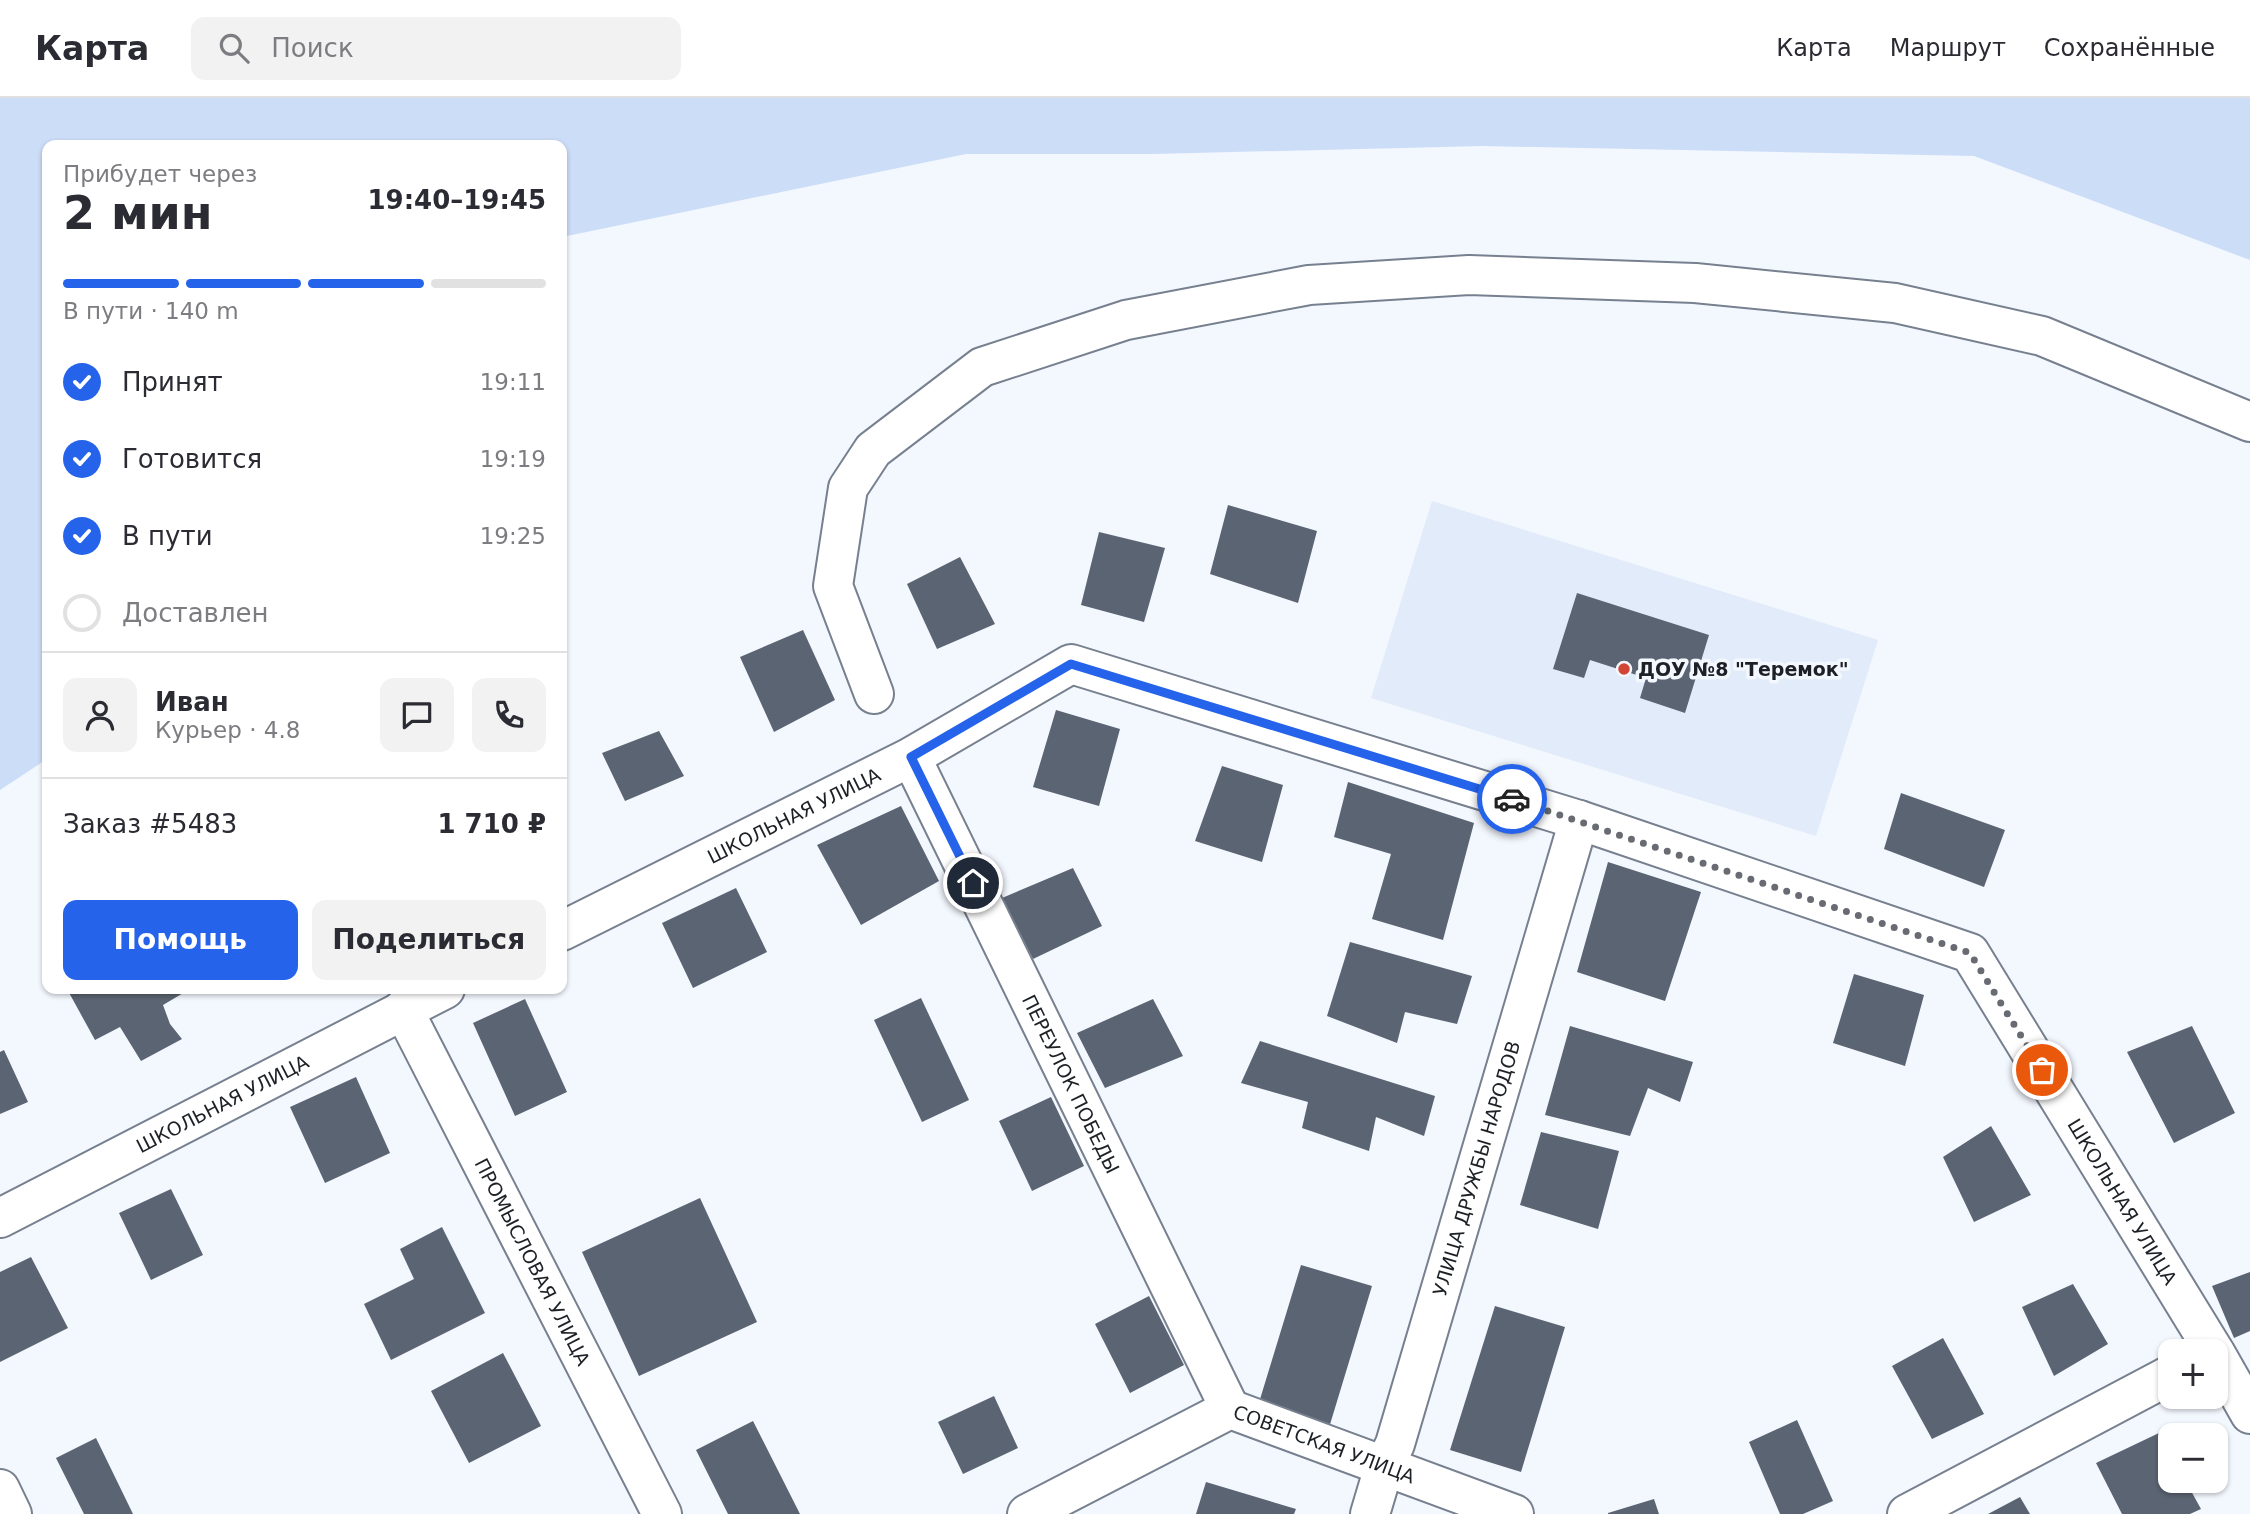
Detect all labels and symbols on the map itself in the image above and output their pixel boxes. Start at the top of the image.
place label: ДОУ №8 "Теремок" [1638,658,1849,680]
marker: ДОУ №8 "Теремок" [1616,661,1632,677]
street label: ШКОЛЬНАЯ УЛИЦА [704,763,884,868]
courier [1477,764,1547,834]
pin [943,853,1003,913]
street label: ПЕРЕУЛОК ПОБЕДЫ [1018,991,1124,1177]
street label: УЛИЦА ДРУЖБЫ НАРОДОВ [1428,1038,1524,1298]
pin [2012,1040,2072,1100]
street label: ШКОЛЬНАЯ УЛИЦА [133,1050,312,1157]
street label: ШКОЛЬНАЯ УЛИЦА [2063,1115,2182,1289]
street label: ПРОМЫСЛОВАЯ УЛИЦА [470,1155,595,1369]
street label: СОВЕТСКАЯ УЛИЦА [1230,1400,1418,1487]

